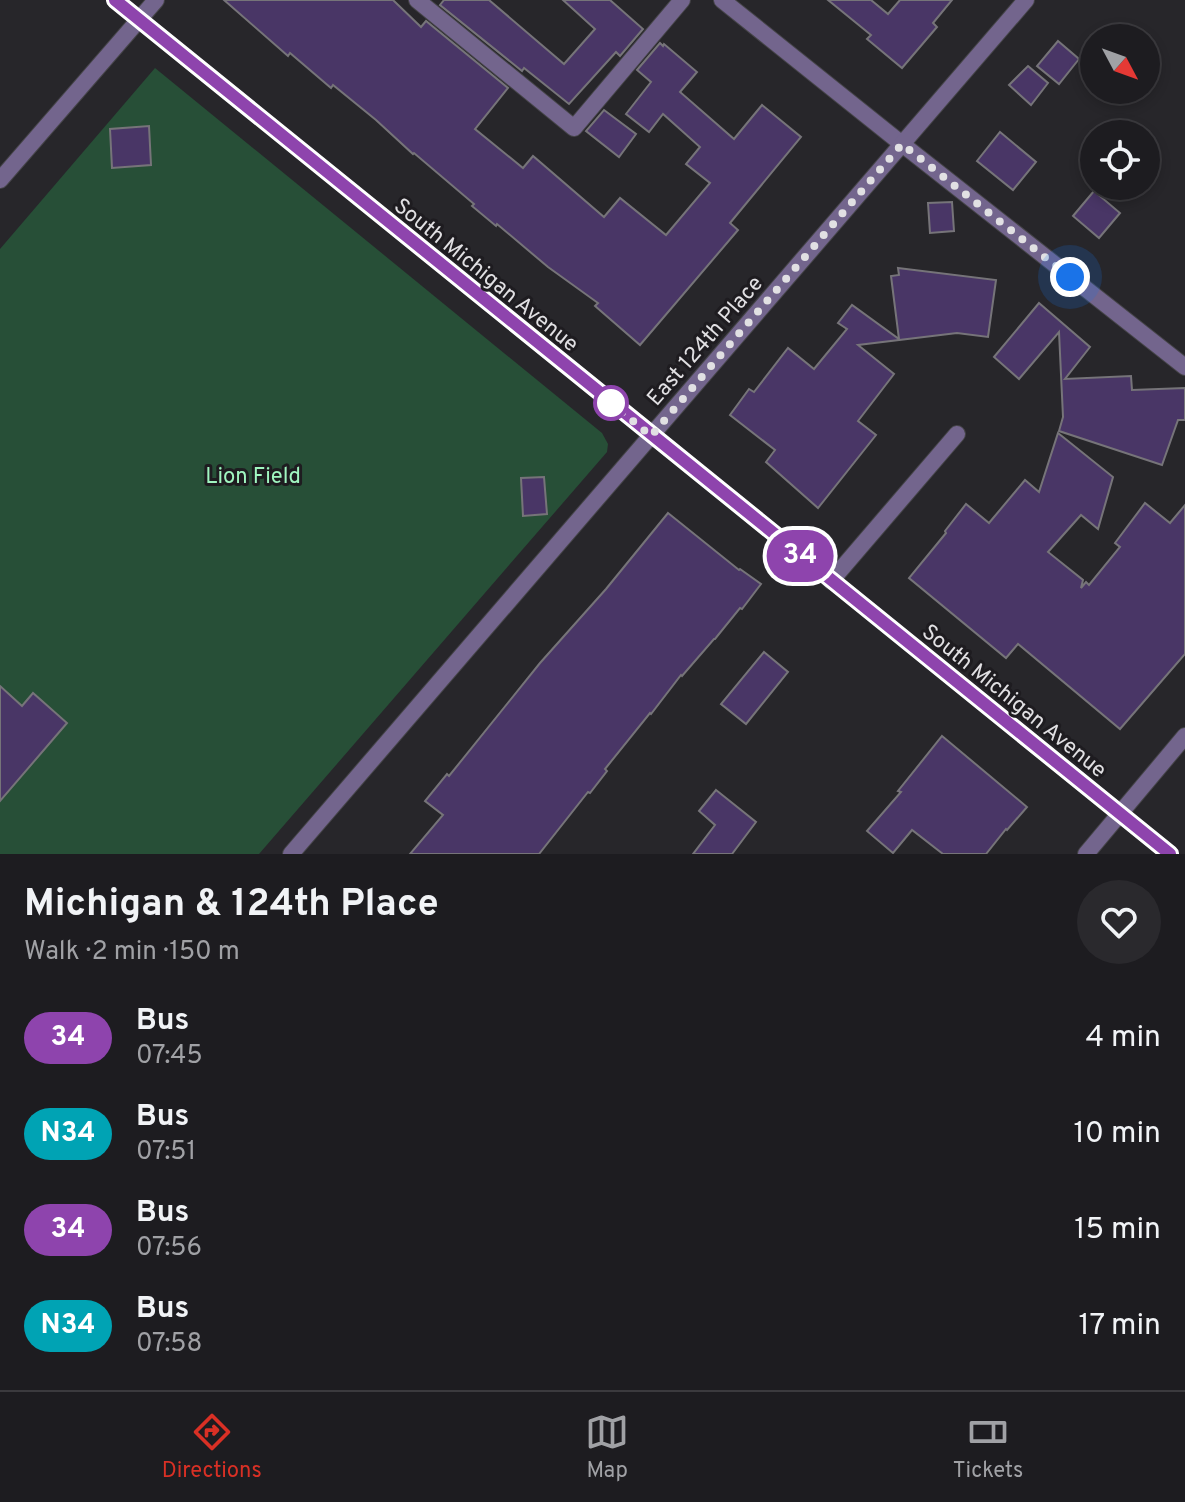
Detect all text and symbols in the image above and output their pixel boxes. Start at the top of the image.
north arrow [1080,24,1160,104]
map controls [1080,24,1160,200]
button: locate [1080,120,1160,200]
street label: South Michigan Avenue [388,193,583,359]
your location [1050,257,1090,297]
street label: East 124th Place [642,271,770,412]
unlabelled marker [594,386,628,420]
park label: Lion Field [205,464,301,491]
line badge: 34 [764,530,836,582]
text: 34 [783,538,817,574]
street label: South Michigan Avenue [916,619,1111,785]
button: heart [1077,880,1161,964]
text: Michigan & 124th Place [24,881,439,930]
text: Walk · 2 min · 150 m [24,936,240,969]
text: Bus [136,1003,189,1040]
text: 34 [51,1020,85,1056]
text: 4 min [1085,1020,1161,1057]
text: 07:45 [136,1040,203,1073]
text: Bus [136,1099,189,1136]
text: N34 [41,1116,95,1152]
text: 10 min [1074,1116,1161,1153]
text: 07:51 [136,1136,196,1169]
text: Bus [136,1195,189,1232]
text: 34 [51,1212,85,1248]
text: 15 min [1074,1212,1161,1249]
text: 07:56 [136,1232,202,1265]
text: Bus [136,1291,189,1328]
text: N34 [41,1308,95,1344]
text: 17 min [1078,1308,1161,1345]
text: 07:58 [136,1328,202,1361]
tab: Directions [162,1410,262,1485]
tab: Map [585,1410,629,1485]
tab: Tickets [953,1410,1023,1485]

